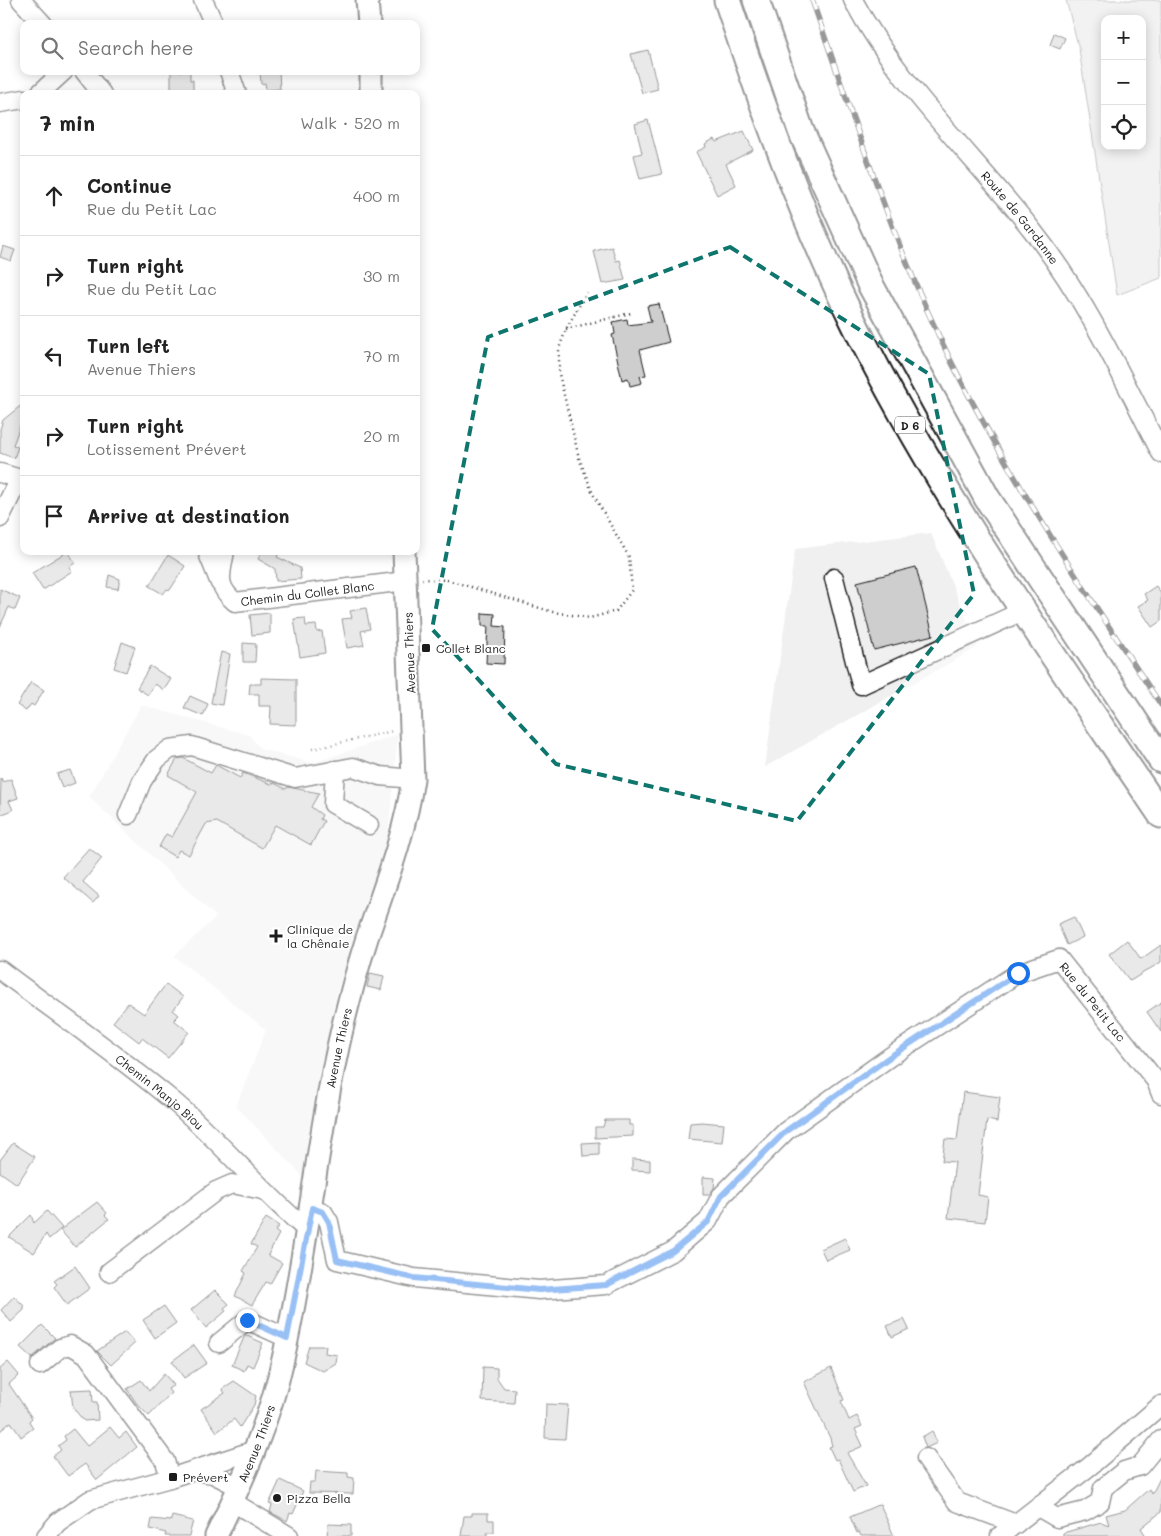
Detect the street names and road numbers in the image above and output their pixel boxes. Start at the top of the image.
street label: Route de Gardanne [978,168,1063,267]
road number: D 6 [895,416,925,434]
street label: Chemin du Collet Blanc [240,577,375,609]
street label: Avenue Thiers [400,612,418,694]
street label: Rue du Petit Lac [1056,959,1129,1045]
street label: Avenue Thiers [322,1006,355,1089]
street label: Chemin Manjo Biou [112,1050,208,1133]
street label: Avenue Thiers [234,1403,278,1485]

